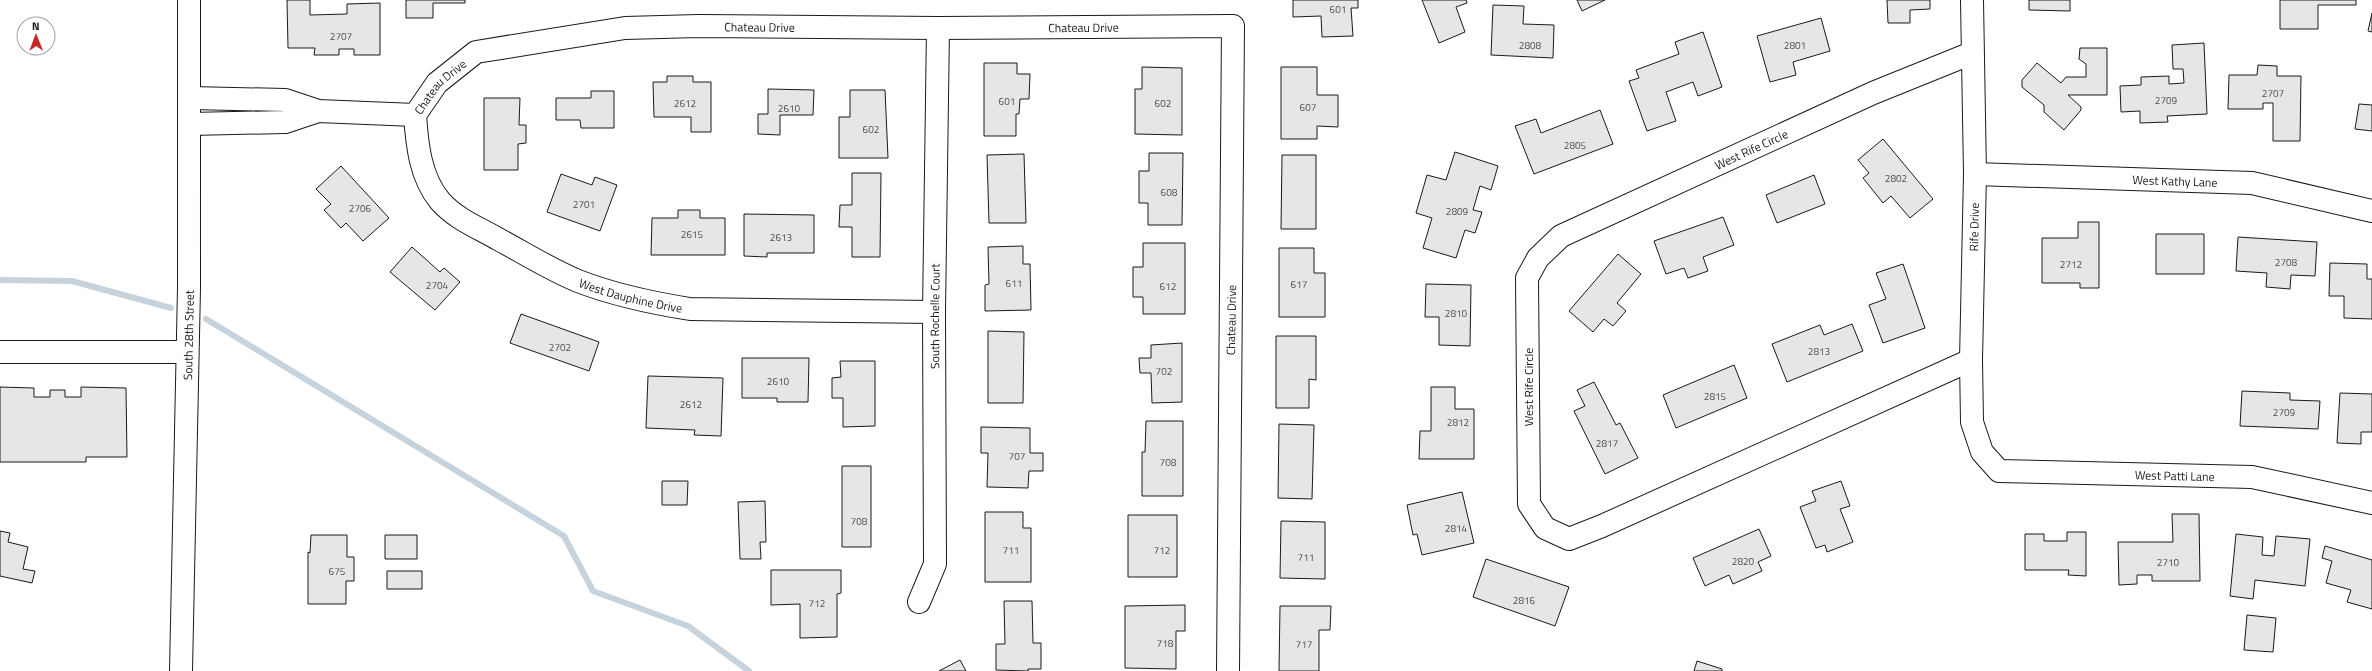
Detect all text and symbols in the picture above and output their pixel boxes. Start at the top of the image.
house number: 601 [1330,2,1346,17]
north arrow [16,16,56,56]
street label: Chateau Drive [724,17,795,36]
street label: Chateau Drive [1048,17,1119,37]
text: N [32,18,40,34]
house number: 2707 [330,29,352,44]
house number: 2808 [1519,38,1542,53]
house number: 2801 [1784,38,1806,53]
street label: Chateau Drive [409,54,470,118]
house number: 2707 [2262,86,2284,101]
house number: 2709 [2155,93,2178,108]
house number: 601 [999,94,1015,109]
house number: 2612 [674,96,696,111]
house number: 602 [1155,96,1171,111]
house number: 607 [1300,100,1316,115]
house number: 2610 [778,101,801,116]
house number: 602 [863,122,879,137]
street label: West Rife Circle [1711,124,1791,174]
house number: 2805 [1564,138,1587,153]
street label: West Kathy Lane [2132,170,2218,191]
house number: 2802 [1885,171,1907,186]
house number: 608 [1161,185,1178,200]
house number: 2701 [573,197,595,212]
house number: 2706 [349,201,372,216]
street label: Rife Drive [1964,202,1984,252]
house number: 2809 [1446,204,1469,219]
house number: 2615 [681,227,704,242]
house number: 2613 [770,230,792,245]
house number: 2708 [2275,255,2298,270]
house number: 2712 [2060,257,2082,272]
street label: South Rochelle Court [924,262,944,369]
street label: West Dauphine Drive [576,273,684,317]
house number: 611 [1006,276,1022,291]
house number: 617 [1291,277,1307,292]
house number: 2704 [426,278,449,293]
house number: 612 [1160,279,1176,294]
street label: Chateau Drive [1221,285,1241,355]
street label: South 28th Street [178,289,198,380]
house number: 2810 [1445,306,1468,321]
house number: 2702 [549,340,571,355]
house number: 2813 [1808,344,1830,359]
street label: West Rife Circle [1519,348,1538,426]
house number: 702 [1156,364,1172,379]
house number: 2610 [767,374,790,389]
house number: 2815 [1704,389,1727,404]
house number: 2612 [680,397,702,412]
house number: 2709 [2273,405,2296,420]
house number: 2812 [1447,415,1469,430]
house number: 2817 [1596,436,1618,451]
house number: 707 [1009,449,1025,464]
house number: 708 [1160,455,1177,470]
street label: West Patti Lane [2135,465,2215,486]
house number: 708 [851,514,868,529]
house number: 2814 [1445,521,1468,536]
house number: 711 [1003,543,1019,558]
house number: 712 [1154,543,1170,558]
house number: 711 [1298,550,1314,565]
house number: 2820 [1732,554,1755,569]
house number: 2710 [2157,555,2180,570]
house number: 675 [329,564,346,579]
house number: 2816 [1513,593,1536,608]
house number: 712 [809,596,825,611]
house number: 718 [1157,636,1174,651]
house number: 717 [1296,637,1312,652]

